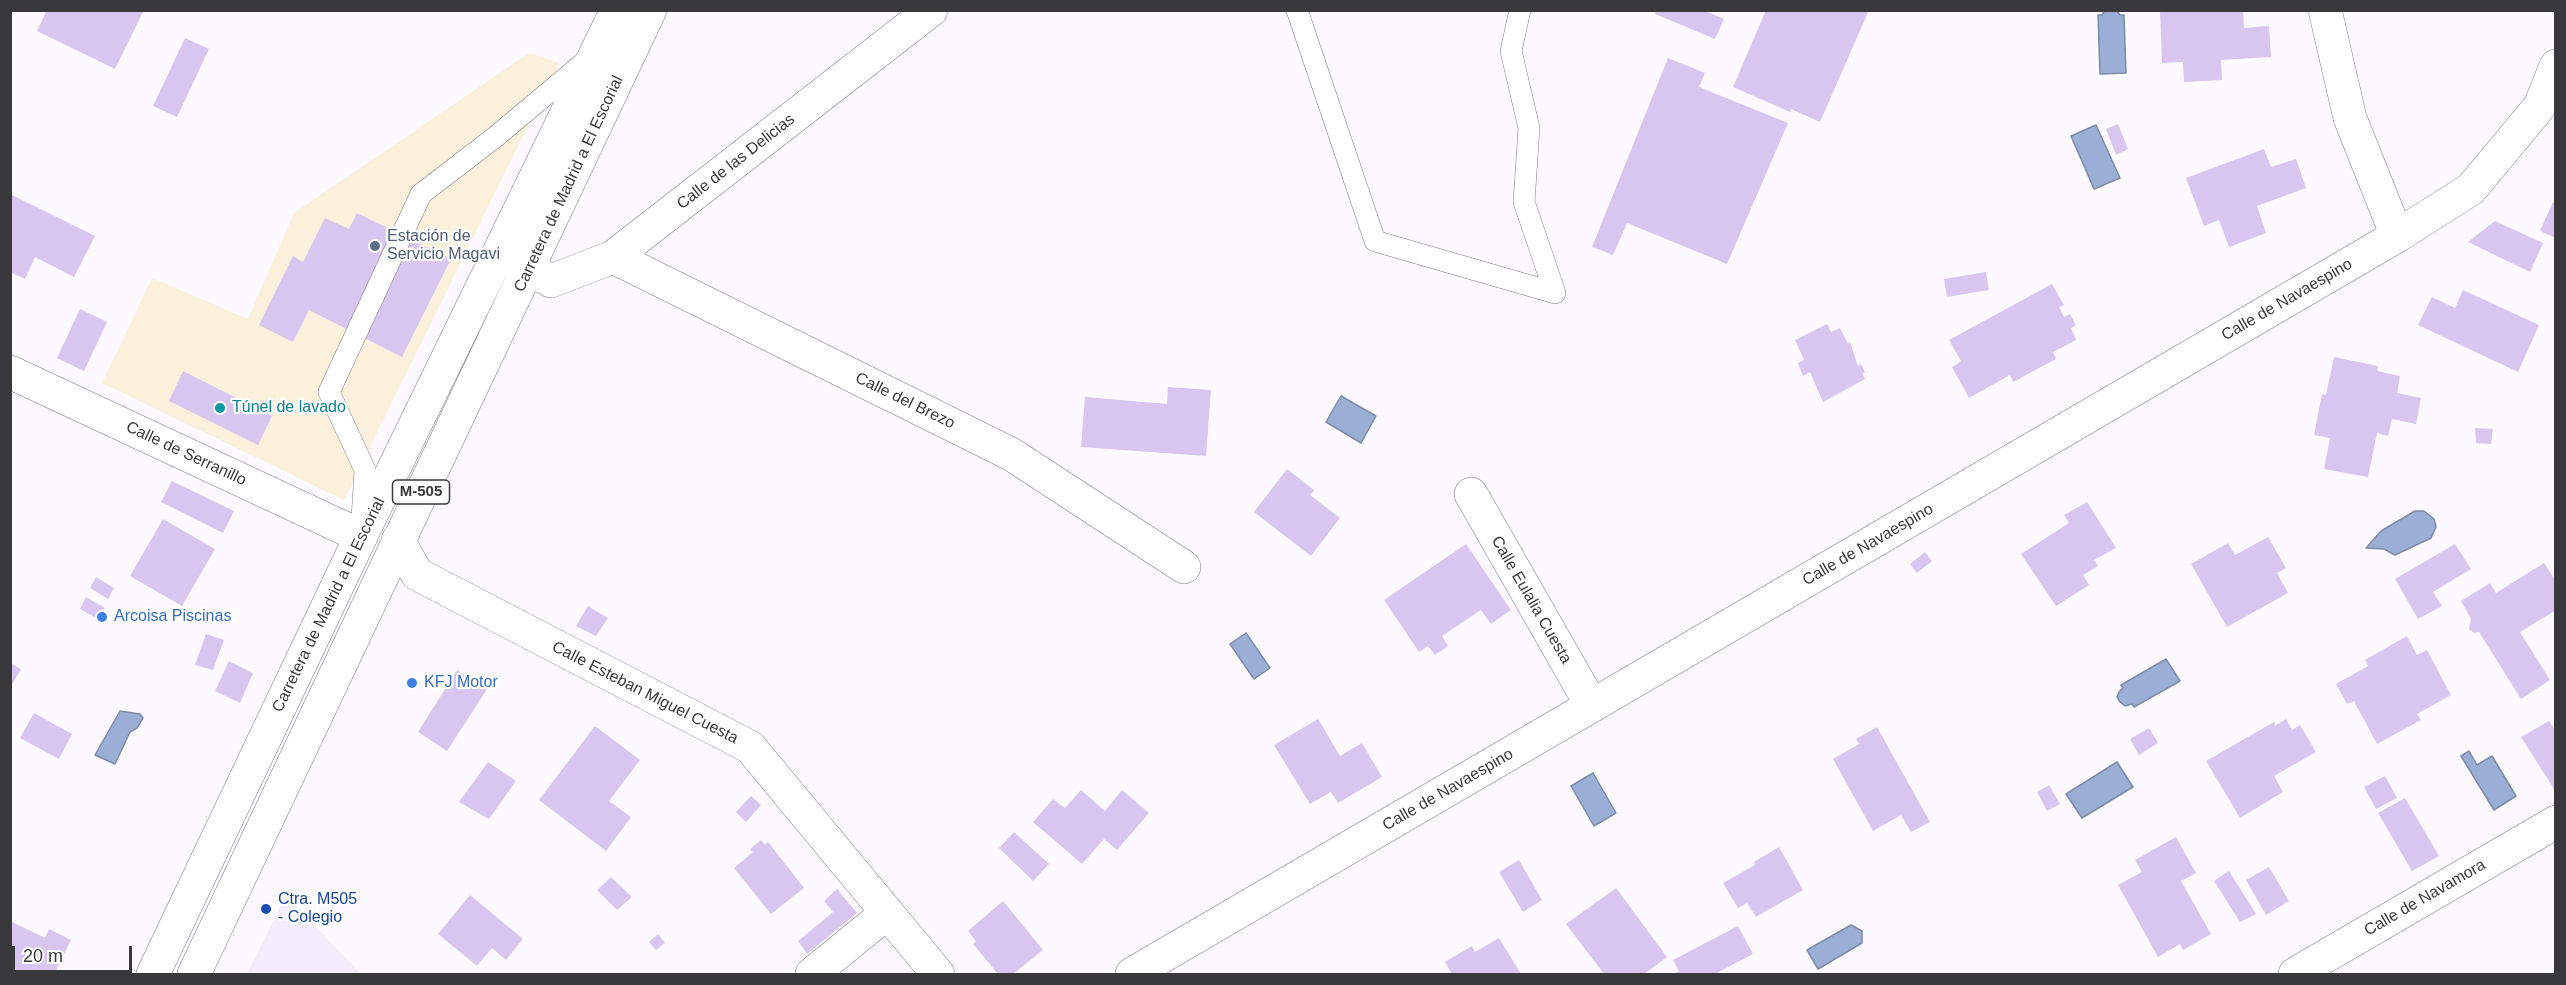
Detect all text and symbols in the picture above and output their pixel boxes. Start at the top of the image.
street label: Carretera de Madrid a El Escorial [510,73,628,295]
street label: Calle de las Delicias [673,110,799,214]
place label: Estación de Servicio Magavi [387,227,500,265]
marker: Estación de Servicio Magavi [368,239,382,253]
street label: Calle de Navaespino [2218,255,2356,345]
street label: Calle del Brezo [852,369,958,433]
place label: Túnel de lavado [232,398,346,418]
marker: Túnel de lavado [213,401,227,415]
street label: Calle de Serranillo [123,418,249,490]
road number: M-505 [392,480,450,504]
street label: Carretera de Madrid a El Escorial [269,494,389,716]
street label: Calle de Navaespino [1799,500,1937,590]
street label: Calle Eulalia Cuesta [1487,533,1575,667]
place label: Arcoisa Piscinas [114,607,231,627]
marker: Arcoisa Piscinas [95,610,109,624]
street label: Calle Esteban Miguel Cuesta [549,638,741,748]
place label: KFJ Motor [424,673,498,693]
marker: KFJ Motor [405,676,419,690]
street label: Calle de Navaespino [1379,745,1517,835]
street label: Calle de Navamora [2361,855,2489,941]
place label: Ctra. M505 - Colegio [278,890,357,928]
marker: Ctra. M505 - Colegio [259,902,273,916]
scale bar [15,934,135,972]
text: 20 m [23,946,63,966]

